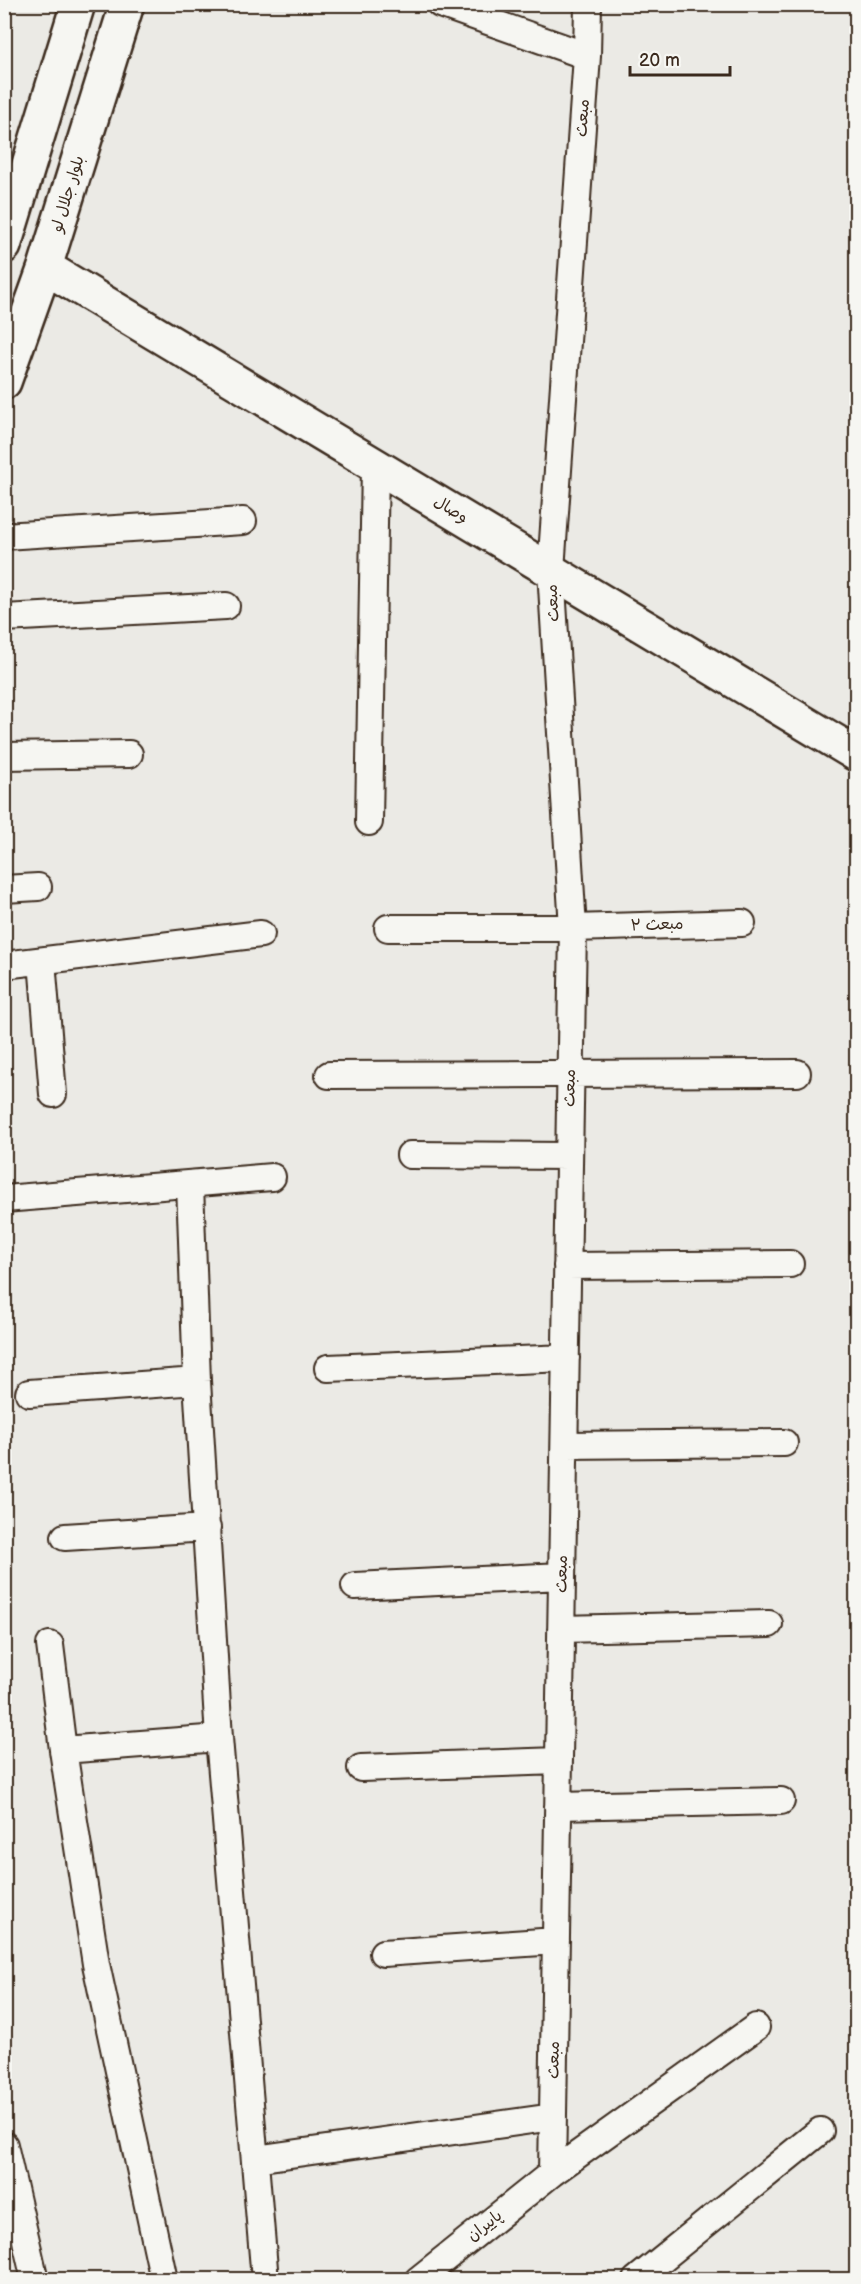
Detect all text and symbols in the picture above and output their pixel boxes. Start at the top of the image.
scale bar [630,39,730,77]
text: 20 m [639,50,680,71]
street label: مبعث [572,99,594,137]
street label: بلوار جلال لو [47,154,89,235]
street label: وصال [430,492,472,528]
street label: مبعث [543,584,563,622]
street label: مبعث ۲ [630,915,684,935]
street label: مبعث [560,1069,580,1107]
street label: مبعث [552,1555,572,1593]
street label: مبعث [544,2041,564,2079]
street label: پاییران [464,2206,506,2246]

